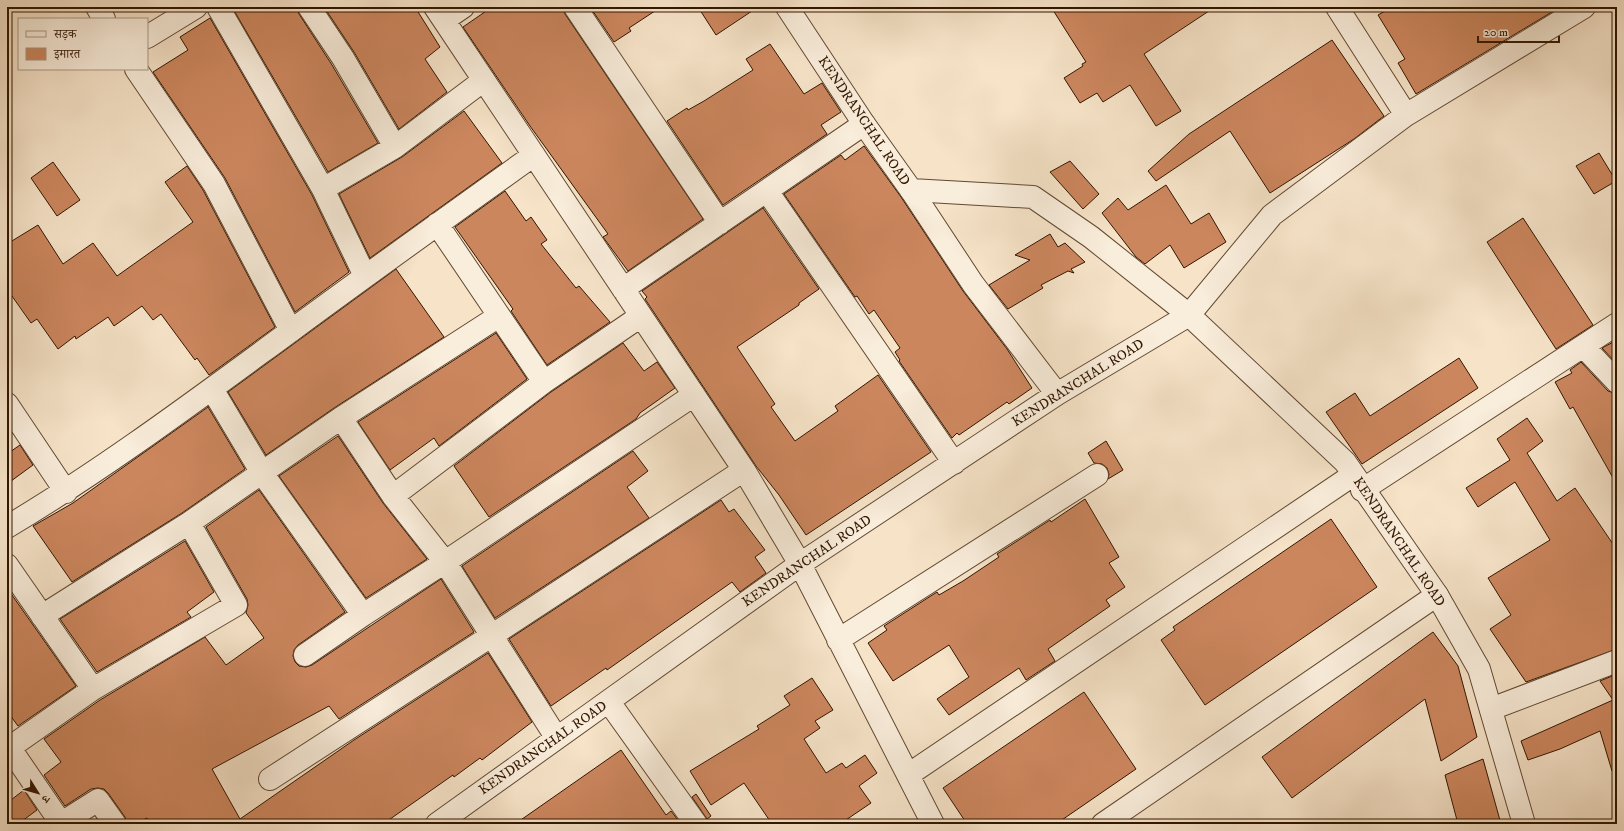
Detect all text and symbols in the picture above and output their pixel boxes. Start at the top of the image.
legend [18,18,148,70]
scale bar [1478,18,1559,44]
text: 20 m [1484,25,1508,40]
text: सड़क [53,27,78,42]
text: इमारत [53,47,81,62]
street label: KENDRANCHAL ROAD [814,53,914,189]
street label: KENDRANCHAL ROAD [1009,335,1147,431]
street label: KENDRANCHAL ROAD [1349,474,1449,610]
street label: KENDRANCHAL ROAD [739,511,875,611]
street label: KENDRANCHAL ROAD [475,697,611,799]
north arrow [18,773,58,813]
text: उ [37,791,53,806]

